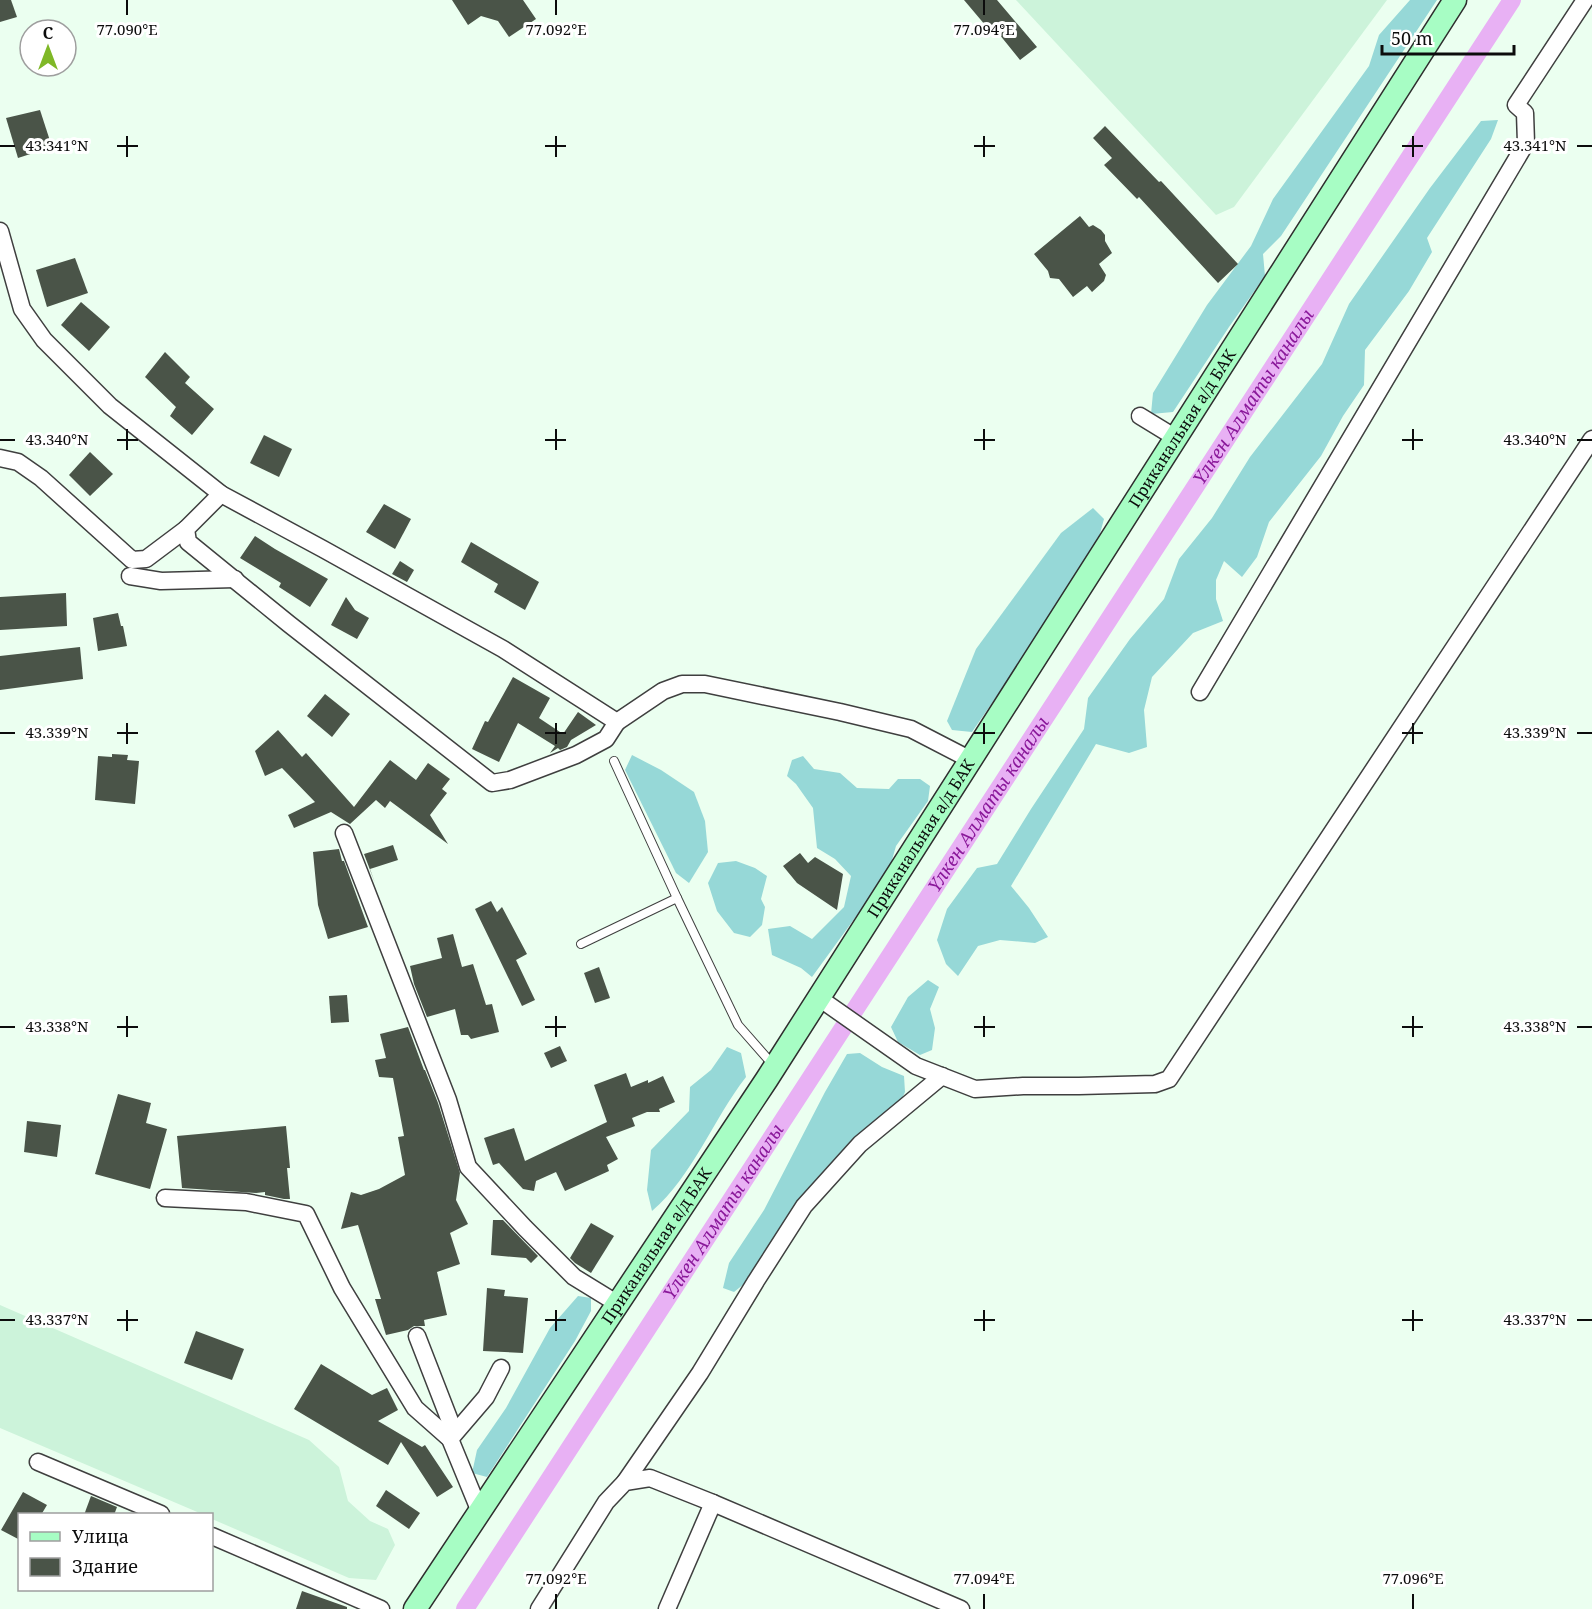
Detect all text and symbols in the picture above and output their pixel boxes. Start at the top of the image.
north arrow [18,18,78,78]
scale bar [1382,18,1514,56]
text: 77.090°E [96,19,158,39]
text: 77.092°E [525,19,587,39]
text: 77.094°E [953,19,1015,39]
text: С [43,22,53,44]
text: 50 m [1391,26,1433,50]
text: 43.341°N [25,135,89,155]
text: 43.341°N [1503,135,1567,155]
water label: Үлкен Алматы каналы [1187,304,1319,489]
street label: Приканальная а/д БАК [1123,344,1241,512]
text: 43.340°N [25,429,89,449]
text: 43.340°N [1503,429,1567,449]
water label: Үлкен Алматы каналы [922,711,1054,896]
text: 43.339°N [25,722,89,742]
text: 43.339°N [1503,722,1567,742]
street label: Приканальная а/д БАК [862,754,980,922]
text: 43.338°N [25,1016,89,1036]
text: 43.338°N [1503,1016,1567,1036]
water label: Үлкен Алматы каналы [657,1119,789,1303]
street label: Приканальная а/д БАК [596,1162,717,1329]
text: 43.337°N [25,1309,89,1329]
text: 43.337°N [1503,1309,1567,1329]
legend [18,1513,213,1591]
text: Улица [72,1524,129,1548]
text: Здание [72,1554,138,1578]
text: 77.092°E [525,1568,587,1588]
text: 77.094°E [953,1568,1015,1588]
text: 77.096°E [1382,1568,1444,1588]

